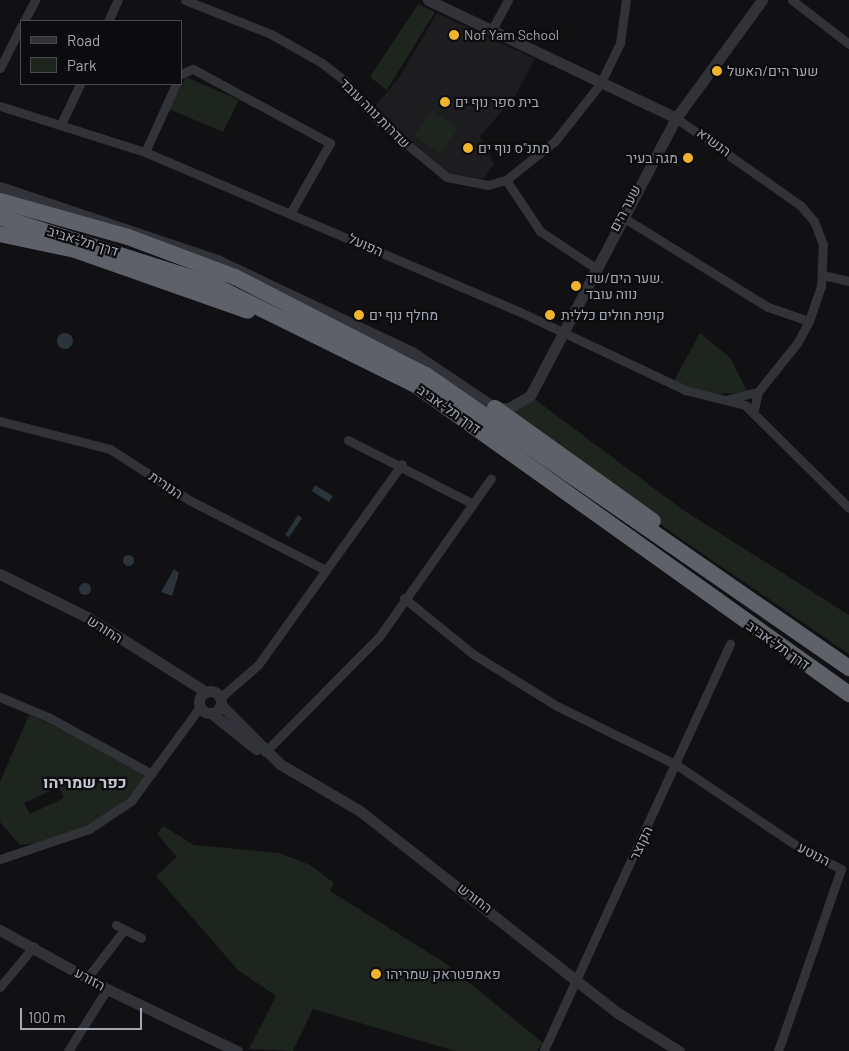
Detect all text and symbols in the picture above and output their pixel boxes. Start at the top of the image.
legend [20,20,182,85]
place label: Nof Yam School [464,27,559,43]
marker: Nof Yam School [448,29,460,41]
text: Road [67,31,100,49]
text: Park [67,56,96,74]
place label: שער הים/האשל [727,63,818,79]
marker: שער הים/האשל [711,65,723,77]
street label: שדרות נווה עובד [336,74,414,152]
place label: בית ספר נוף ים [455,94,539,110]
marker: בית ספר נוף ים [439,96,451,108]
street label: הנשיא [694,124,734,160]
place label: מתנ"ס נוף ים [478,140,550,156]
marker: מתנ"ס נוף ים [462,142,474,154]
place label: מגה בעיר [626,150,678,166]
marker: מגה בעיר [682,152,694,164]
street label: שער הים [606,182,644,234]
street label: דרך תל-אביב [45,222,121,260]
street label: הפועל [346,230,386,260]
place label: שער הים/שד. נווה עובד [586,270,664,302]
marker: שער הים/שד. נווה עובד [570,280,582,292]
place label: מחלף נוף ים [369,307,438,323]
place label: קופת חולים כללית [561,307,665,323]
marker: קופת חולים כללית [543,308,557,322]
marker: מחלף נוף ים [353,309,365,321]
street label: דרך תל-אביב [414,381,484,437]
street label: הנורית [146,468,186,502]
street label: החורש [84,612,126,646]
street label: דרך תל-אביב [743,617,813,673]
district label: כפר שמריהו [43,772,127,792]
street label: הקוצר [626,823,656,863]
street label: הנוטע [795,839,833,869]
street label: החורש [454,880,496,916]
street label: הזורע [72,964,108,994]
place label: פאמפטראק שמריהו [386,966,501,982]
marker: פאמפטראק שמריהו [370,968,382,980]
scale bar [22,998,145,1030]
text: 100 m [28,1008,66,1026]

